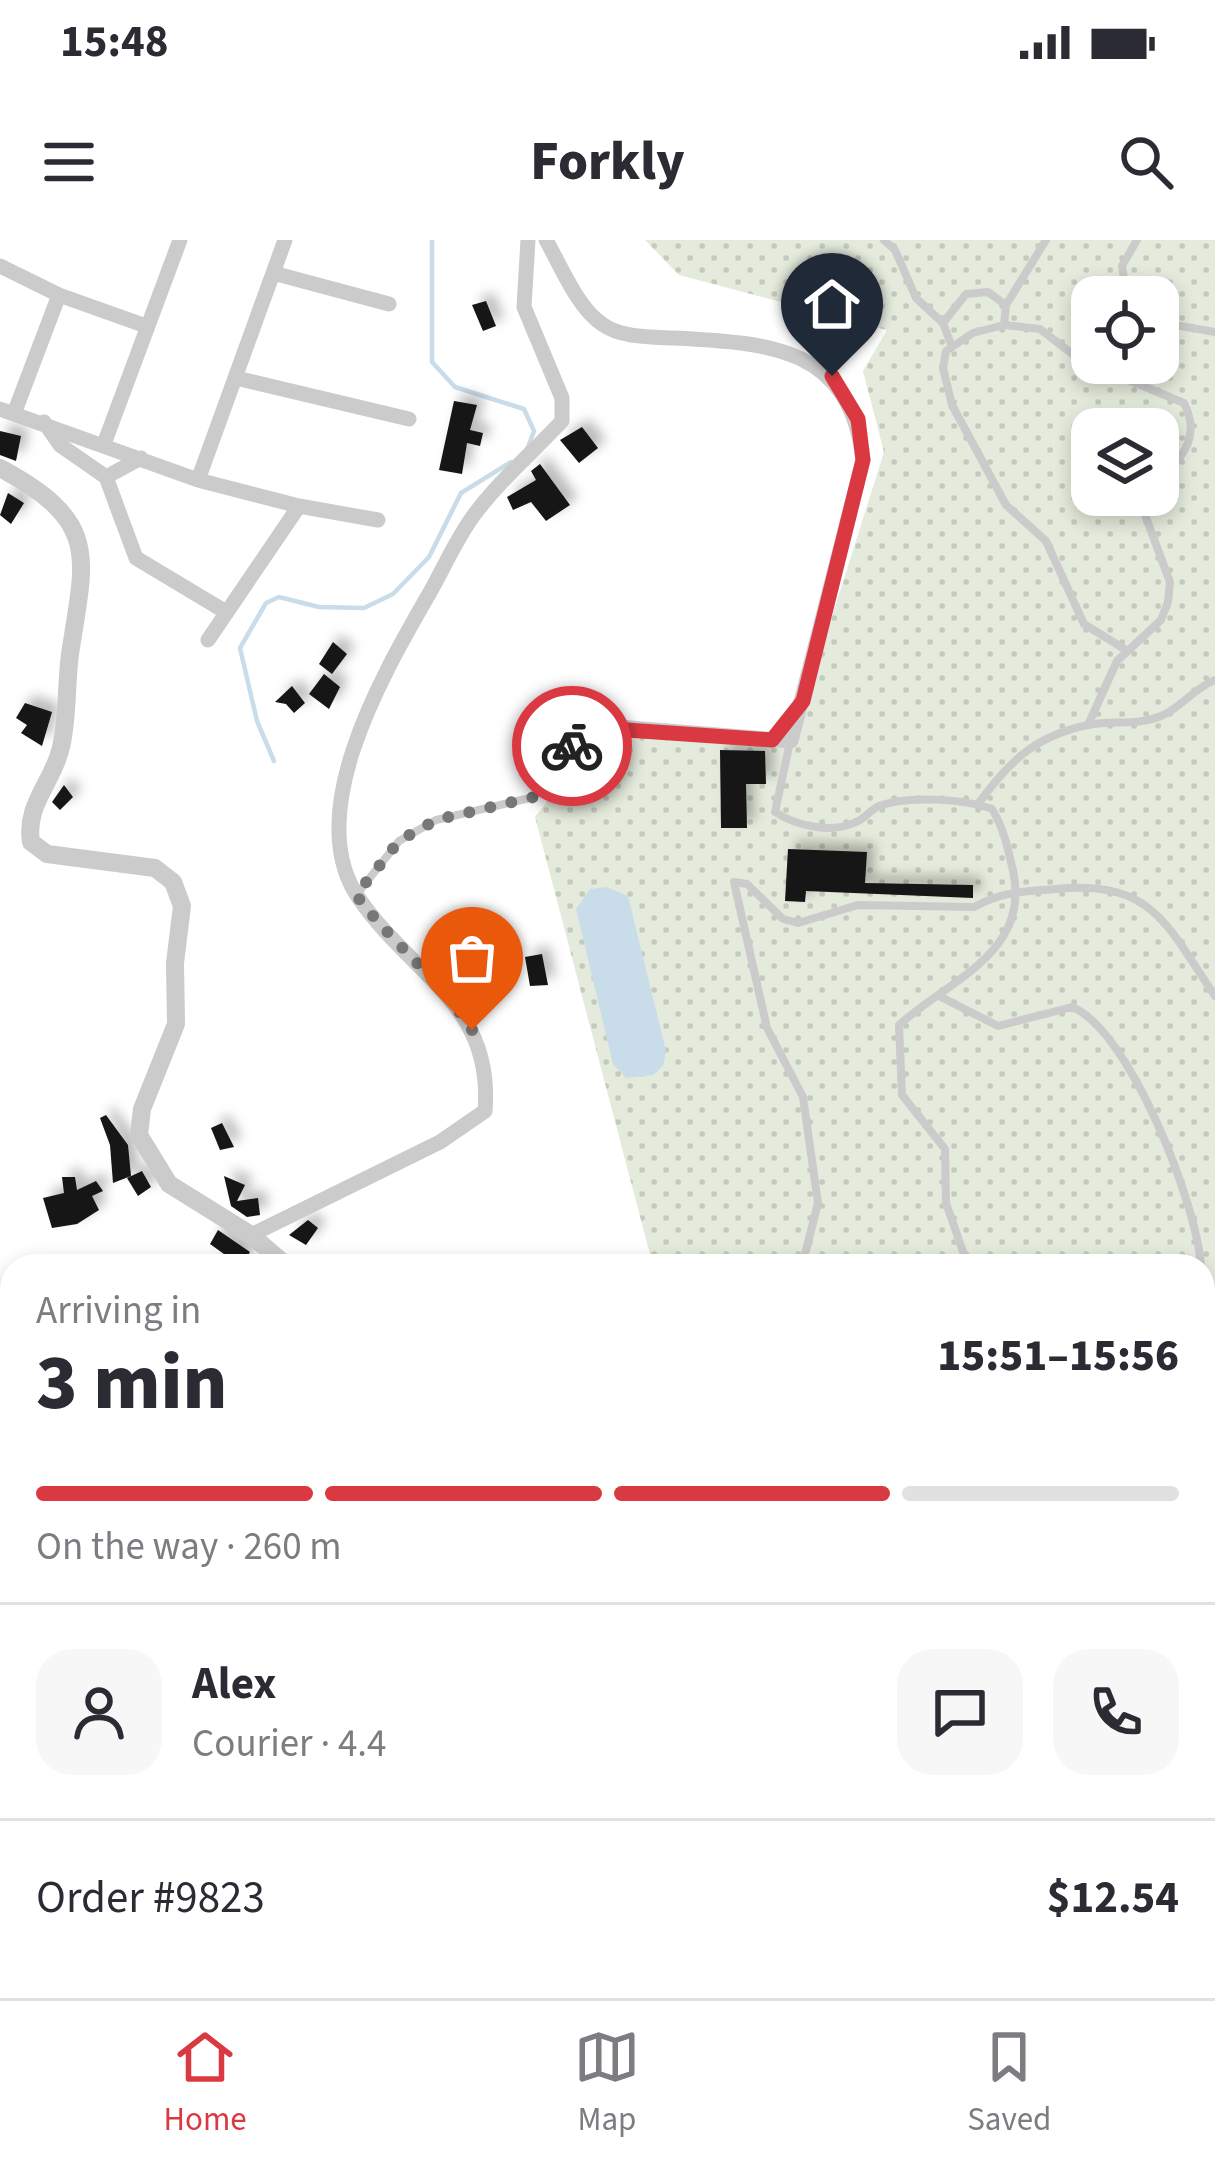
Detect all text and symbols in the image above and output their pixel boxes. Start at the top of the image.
text: 15:48 [60,10,169,74]
text: Forkly [530,124,685,201]
icon: menu [36,129,102,195]
icon: search [1113,129,1179,195]
pin [781,253,883,376]
icon: home [799,271,865,337]
map controls [1071,276,1179,516]
button: locate [1071,276,1179,384]
button: layers [1071,408,1179,516]
courier [512,686,632,806]
icon: bike [539,713,605,779]
pin [421,907,523,1030]
icon: bag [439,925,505,991]
text: Arriving in [36,1283,201,1339]
text: 15:51–15:56 [937,1324,1179,1388]
text: 3 min [36,1328,228,1439]
text: On the way · 260 m [36,1519,342,1575]
button: person [36,1649,162,1775]
button: chat [897,1649,1023,1775]
button: phone [1053,1649,1179,1775]
text: Alex [192,1652,276,1716]
text: Courier · 4.4 [192,1716,386,1772]
text: Order #9823 [36,1866,265,1930]
text: $12.54 [1047,1866,1179,1930]
tab: Home [164,2024,247,2143]
tab: Map [574,2024,640,2143]
tab: Saved [967,2024,1051,2143]

